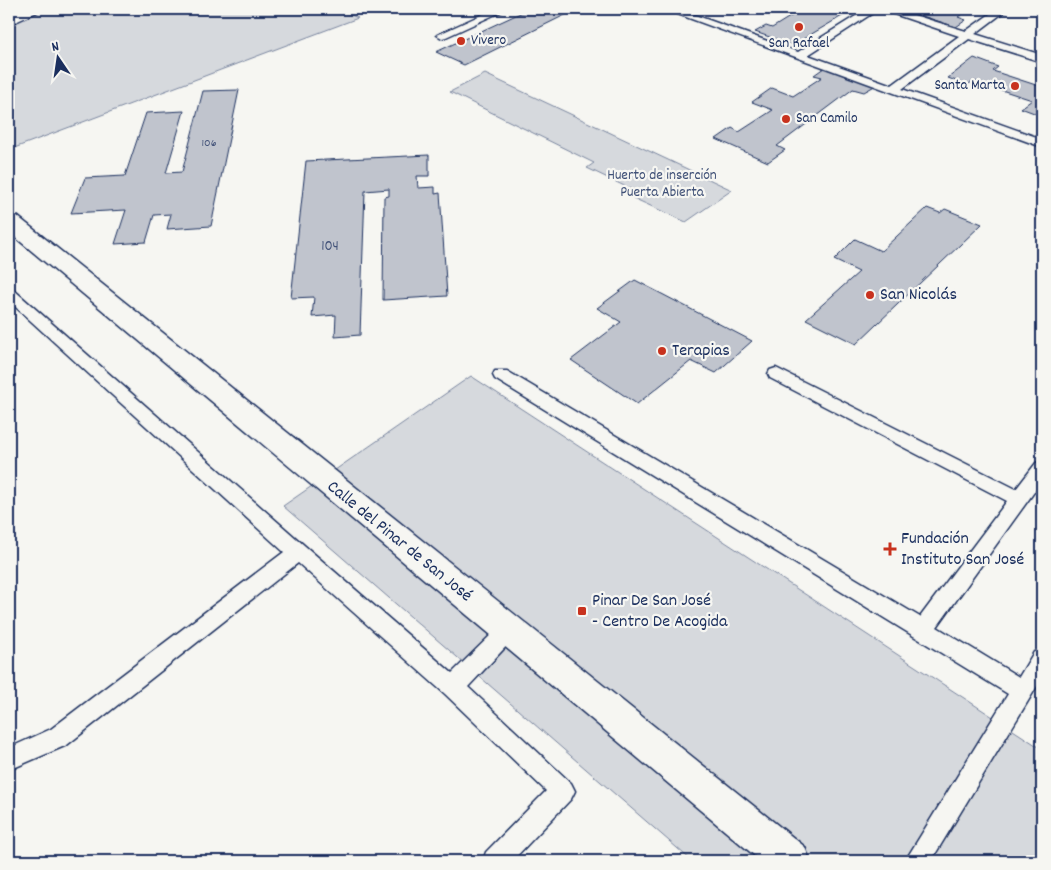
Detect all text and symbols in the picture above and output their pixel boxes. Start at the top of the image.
marker: San Rafael [793,21,805,33]
place label: Vivero [471,30,506,52]
north arrow [32,32,82,82]
place label: San Rafael [769,33,830,55]
marker: Vivero [455,35,467,47]
text: N [50,37,61,58]
place label: Santa Marta [934,75,1006,97]
marker: Santa Marta [1009,80,1021,92]
place label: San Camilo [796,108,858,130]
marker: San Camilo [780,113,792,125]
house number: 106 [201,135,217,152]
park label: Huerto de inserción Puerta Abierta [607,165,717,204]
house number: 104 [321,236,339,258]
place label: San Nicolás [880,283,957,308]
marker: San Nicolás [864,289,876,301]
place label: Terapias [672,339,730,364]
marker: Terapias [656,345,668,357]
street label: Calle del Pinar de San José [321,475,477,609]
place label: Fundación Instituto San José [901,527,1025,573]
marker: Fundación Instituto San José [883,542,897,556]
place label: Pinar De San José - Centro De Acogida [592,589,728,635]
marker: Pinar De San José - Centro De Acogida [576,605,588,617]

